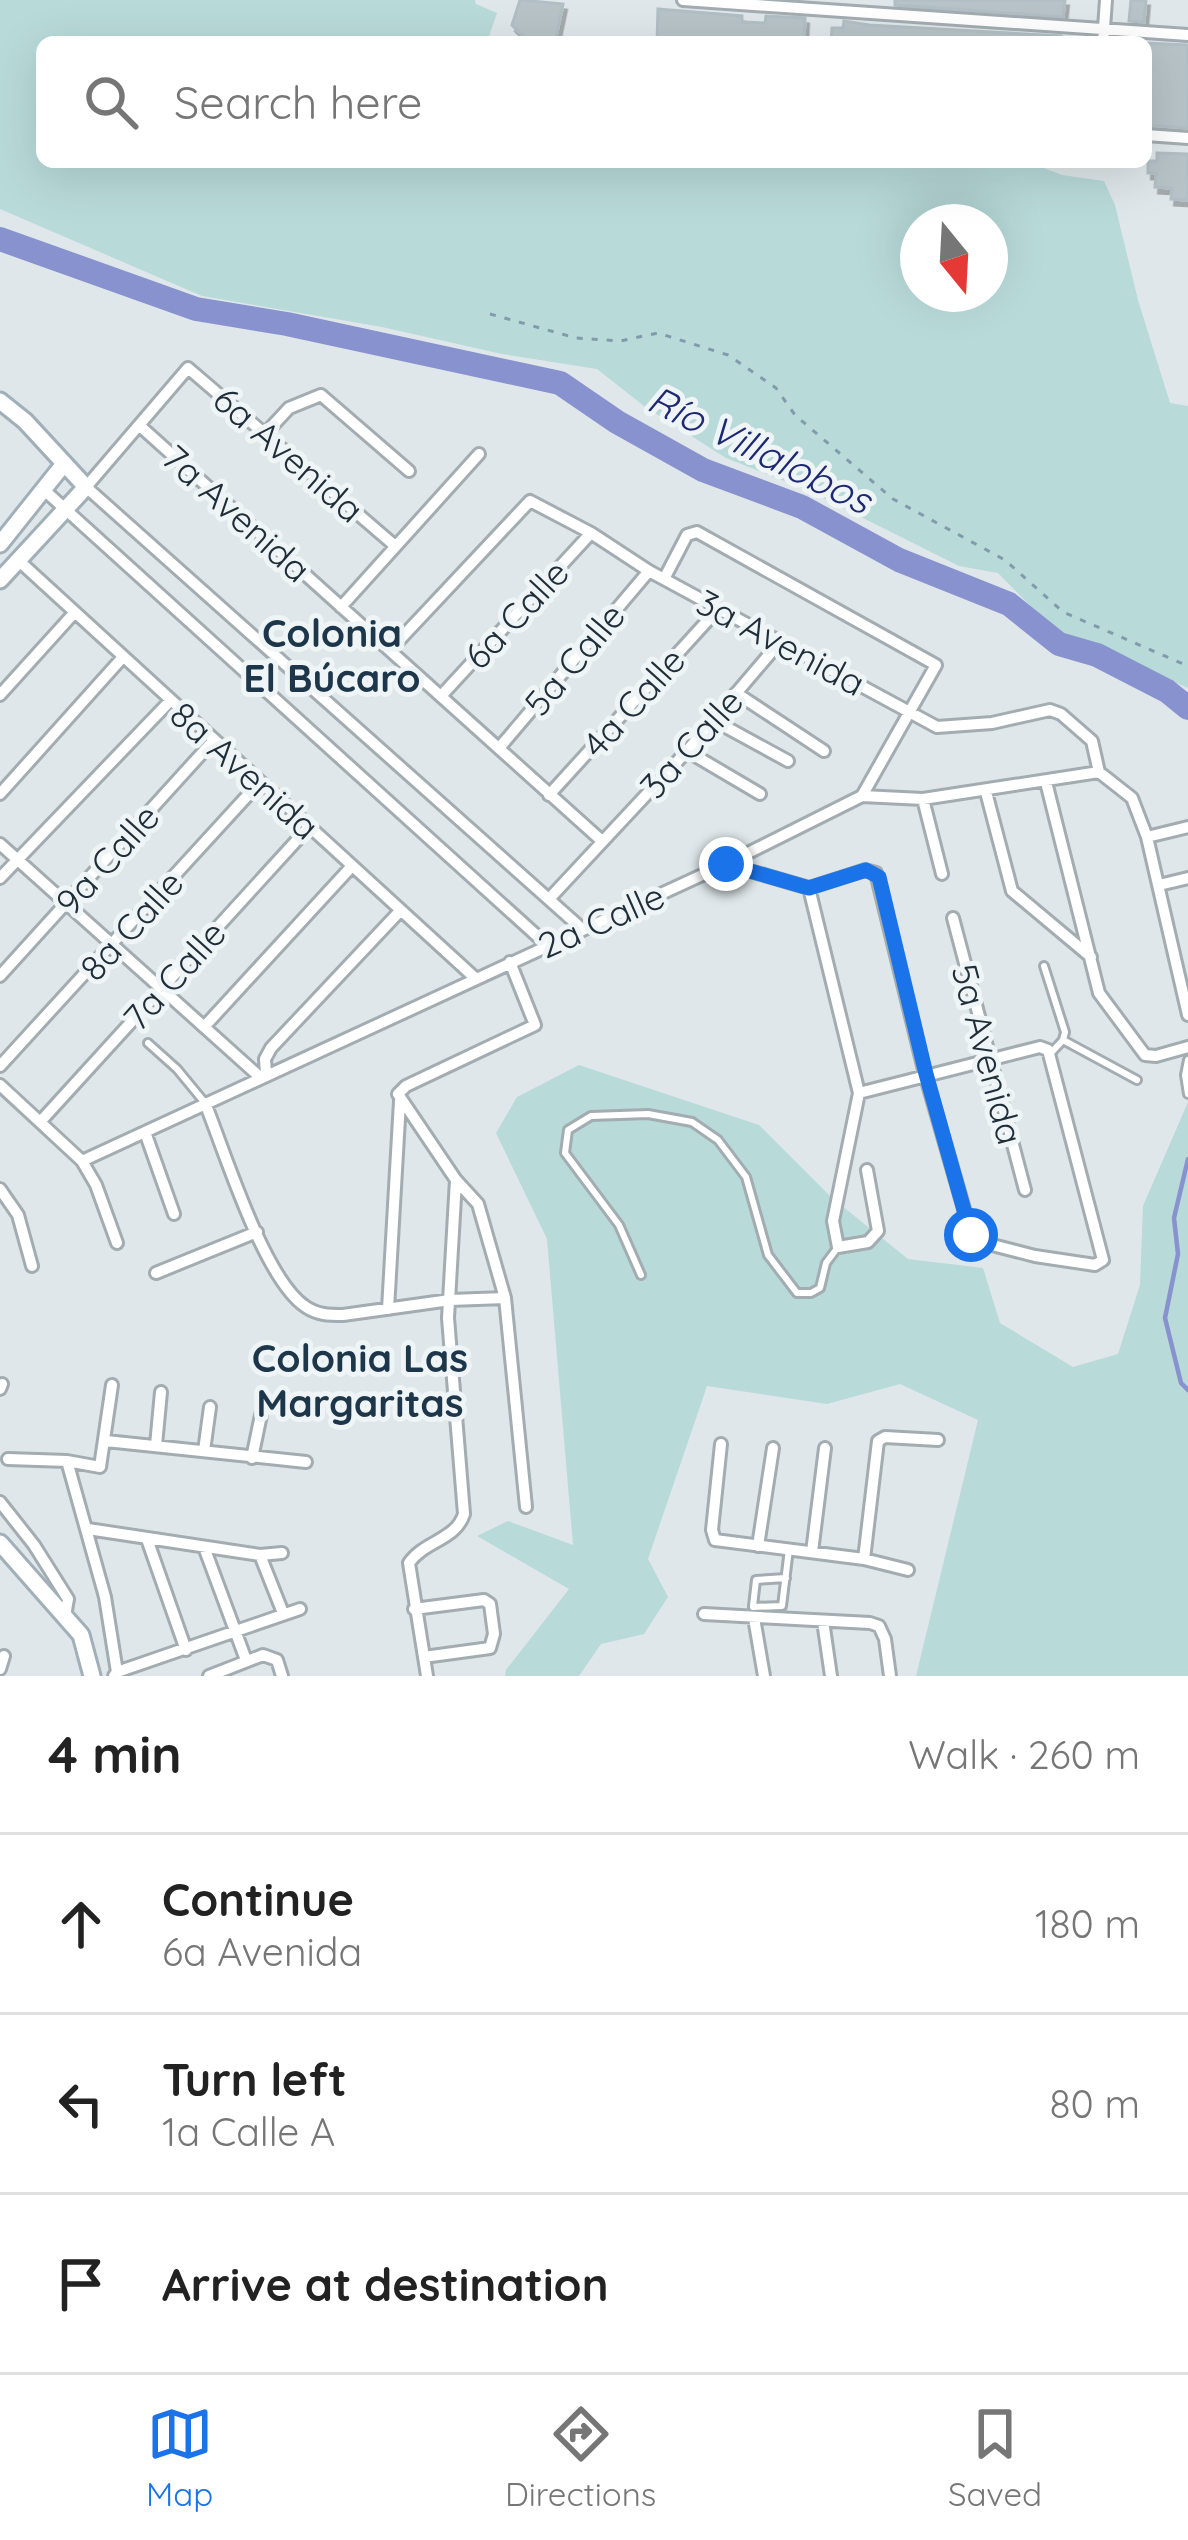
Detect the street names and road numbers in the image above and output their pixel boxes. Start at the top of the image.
street label: 6a Avenida [205,376,373,532]
street label: 7a Avenida [154,435,320,591]
street label: 6a Calle [454,550,578,678]
street label: 3a Avenida [689,579,873,705]
street label: 5a Calle [514,594,634,724]
street label: 4a Calle [572,638,694,766]
street label: 3a Calle [630,679,752,807]
street label: 8a Avenida [161,691,329,849]
street label: 9a Calle [46,794,168,924]
street label: 8a Calle [70,861,192,989]
street label: 2a Calle [531,872,671,968]
street label: 7a Calle [113,911,235,1039]
street label: 5a Avenida [942,959,1034,1149]

